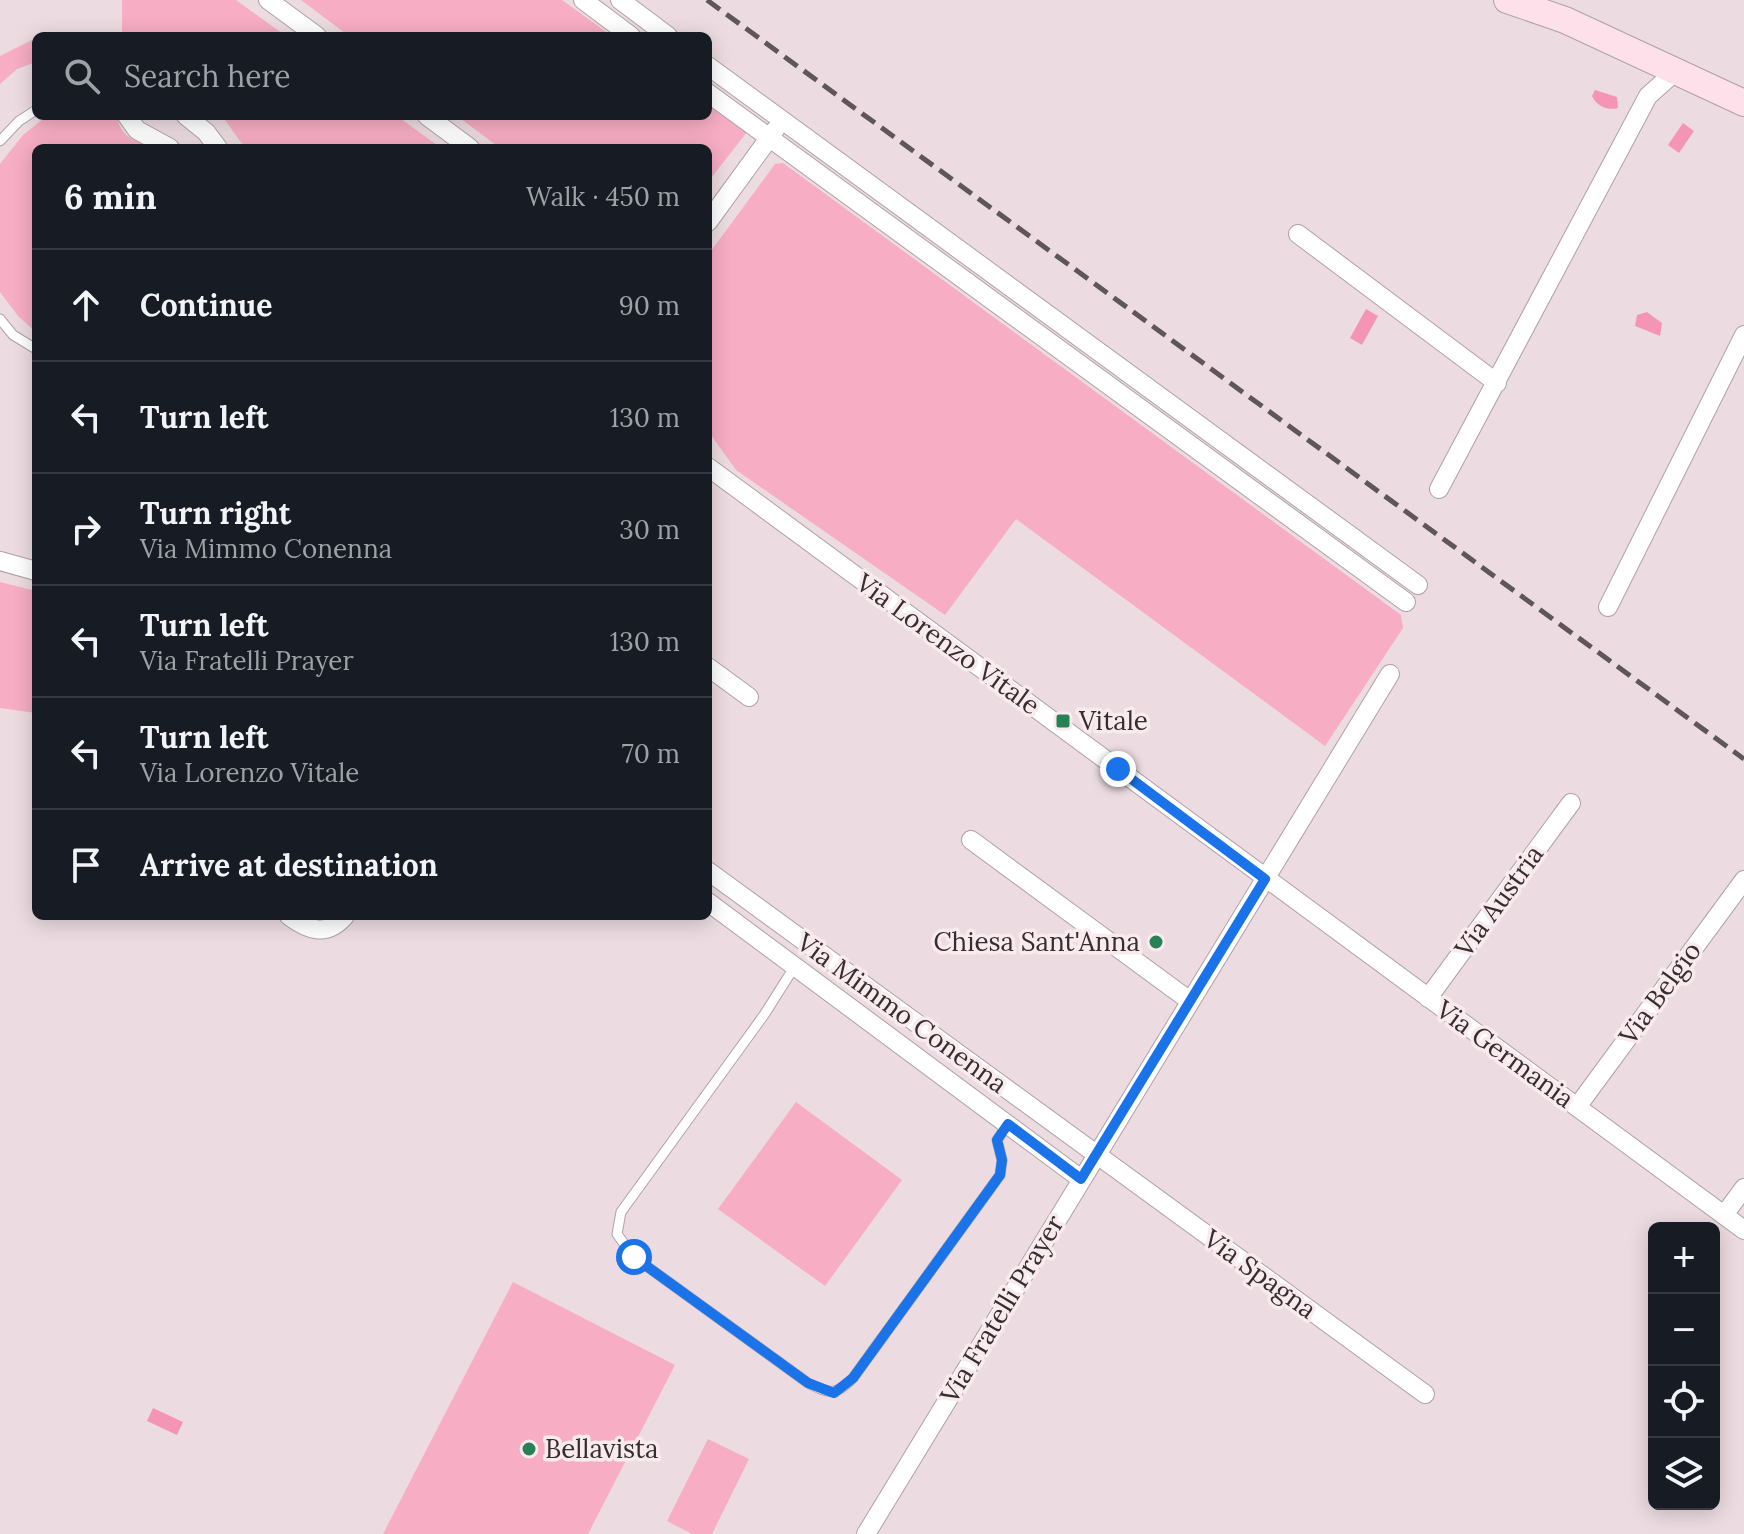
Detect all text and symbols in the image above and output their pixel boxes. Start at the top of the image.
search box [32,32,712,120]
icon: search [60,54,104,98]
text: Search here [124,57,291,95]
text: 6 min [64,175,157,218]
text: Walk · 450 m [526,180,680,213]
icon: ahead [64,283,108,327]
text: Continue [140,286,272,324]
text: 90 m [619,289,680,322]
icon: left [64,395,108,439]
text: Turn left [140,398,268,436]
text: 130 m [610,401,680,434]
text: Turn right [140,494,291,532]
icon: right [64,507,108,551]
text: 30 m [619,513,680,546]
text: Via Mimmo Conenna [140,532,392,565]
street label: Via Lorenzo Vitale [849,565,1047,721]
text: Turn left [140,606,268,644]
icon: left [64,619,108,663]
text: 130 m [610,625,680,658]
text: Via Fratelli Prayer [140,644,354,677]
place label: Vitale [1078,704,1148,737]
marker: Vitale [1054,712,1072,730]
text: Turn left [140,718,268,756]
icon: left [64,731,108,775]
text: 70 m [622,737,680,770]
route end [1100,751,1136,787]
text: Via Lorenzo Vitale [140,756,359,789]
street label: Via Austria [1446,838,1550,964]
icon: arrive [64,843,108,887]
text: Arrive at destination [140,846,438,884]
street label: Via Mimmo Conenna [790,925,1014,1100]
place label: Chiesa Sant'Anna [933,925,1140,958]
marker: Chiesa Sant'Anna [1147,933,1165,951]
street label: Via Belgio [1611,935,1708,1051]
street label: Via Germania [1429,992,1581,1115]
street label: Via Fratelli Prayer [932,1208,1071,1410]
street label: Via Spagna [1197,1221,1323,1326]
map controls [1648,1222,1720,1510]
button: + [1648,1222,1720,1294]
route start [616,1239,652,1275]
button: − [1648,1294,1720,1366]
button: locate [1648,1366,1720,1438]
place label: Bellavista [545,1432,658,1465]
button: layers [1648,1438,1720,1510]
marker: Bellavista [520,1440,538,1458]

